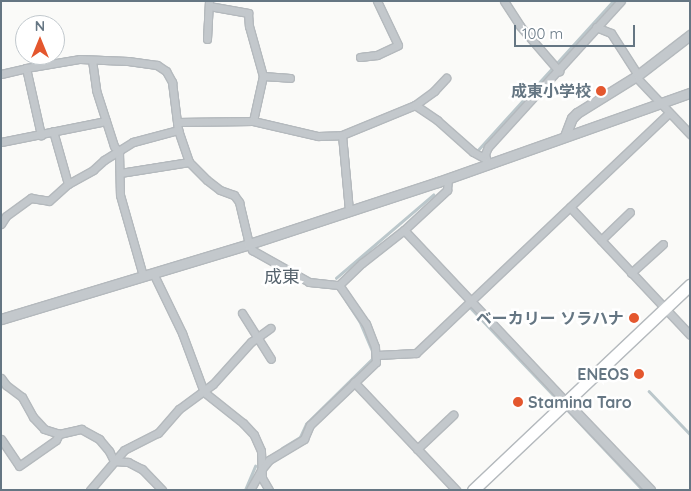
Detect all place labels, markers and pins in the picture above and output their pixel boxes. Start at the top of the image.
place label: 成東小学校 [511,81,591,101]
marker: 成東小学校 [595,85,607,97]
place label: ベーカリー ソラハナ [476,308,624,328]
marker: ベーカリー ソラハナ [628,312,640,324]
place label: ENEOS [577,364,629,384]
marker: ENEOS [633,368,645,380]
place label: Stamina Taro [528,392,632,412]
marker: Stamina Taro [512,396,524,408]

